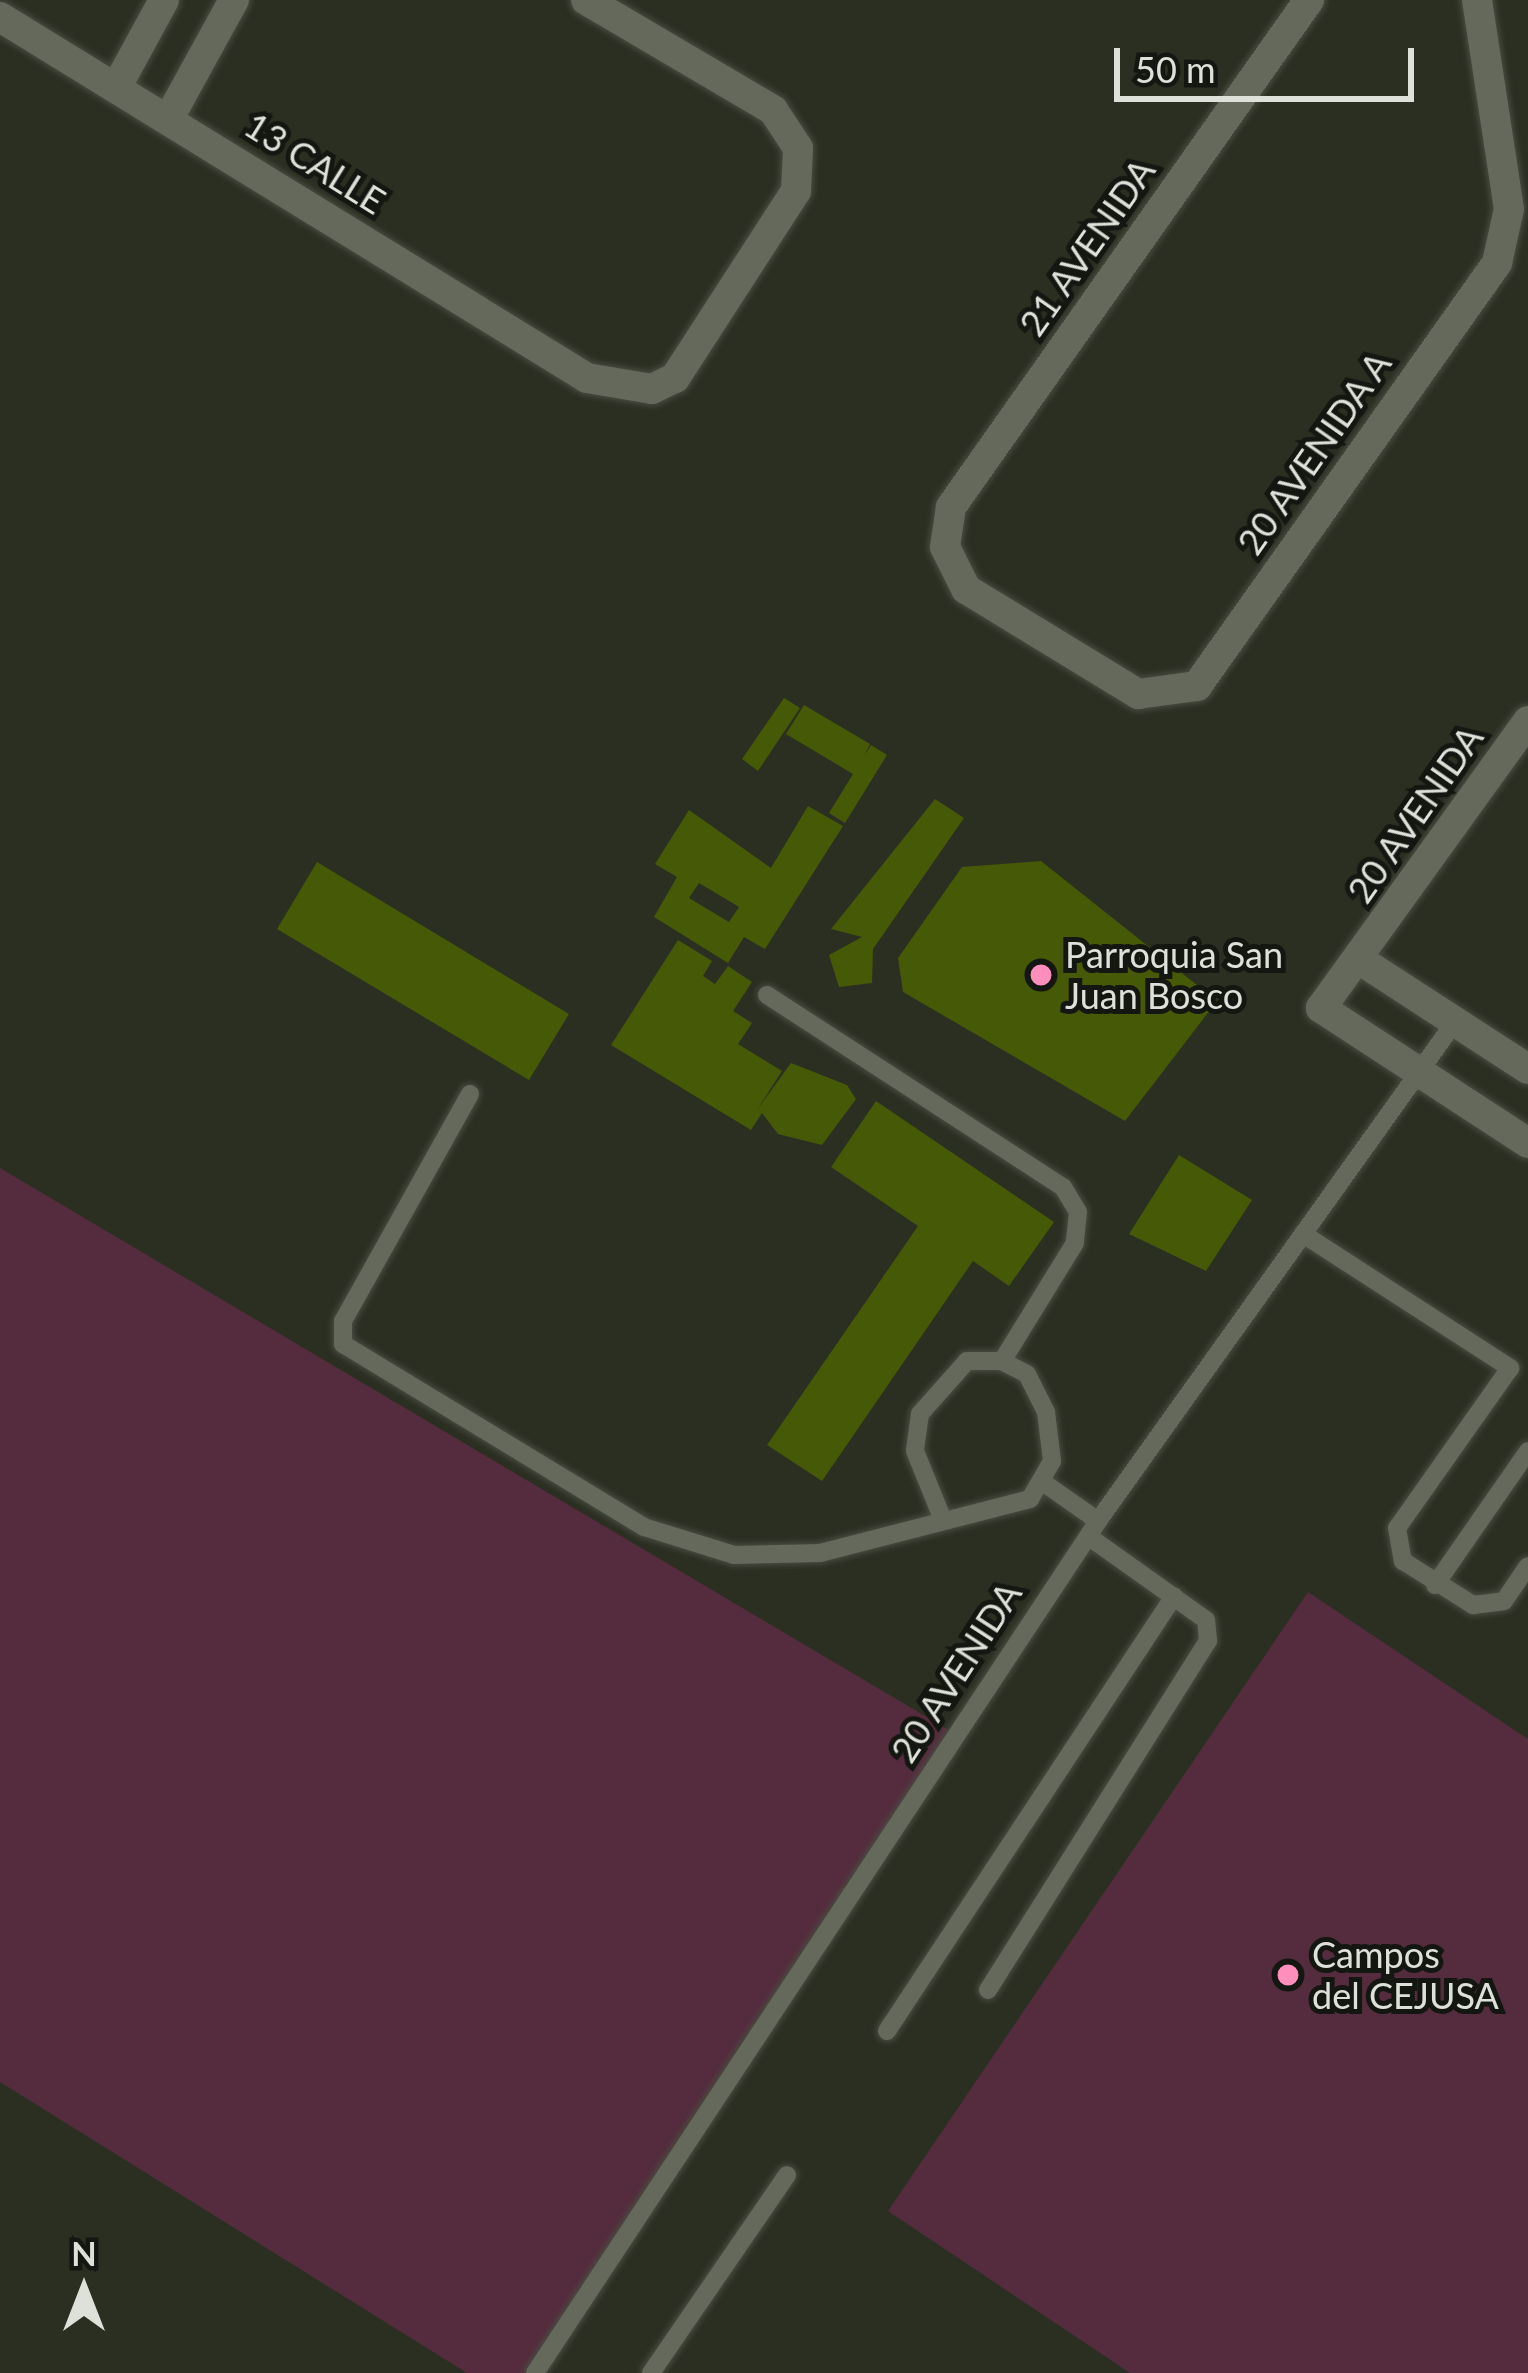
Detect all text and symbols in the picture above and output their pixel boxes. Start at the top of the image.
scale bar [1120,24,1420,98]
text: 50 m [1135,47,1216,91]
street label: 13 CALLE [237,103,393,223]
street label: 21 AVENIDA [1010,150,1164,344]
street label: 20 AVENIDA A [1227,342,1401,564]
street label: 20 AVENIDA [1338,717,1492,911]
place label: Parroquia San Juan Bosco [1065,932,1283,1017]
marker: Parroquia San Juan Bosco [1028,962,1054,988]
street label: 20 AVENIDA [881,1573,1031,1771]
place label: Campos del CEJUSA [1312,1932,1499,2017]
marker: Campos del CEJUSA [1275,1962,1301,1988]
north arrow [24,2229,144,2349]
text: N [71,2233,97,2273]

